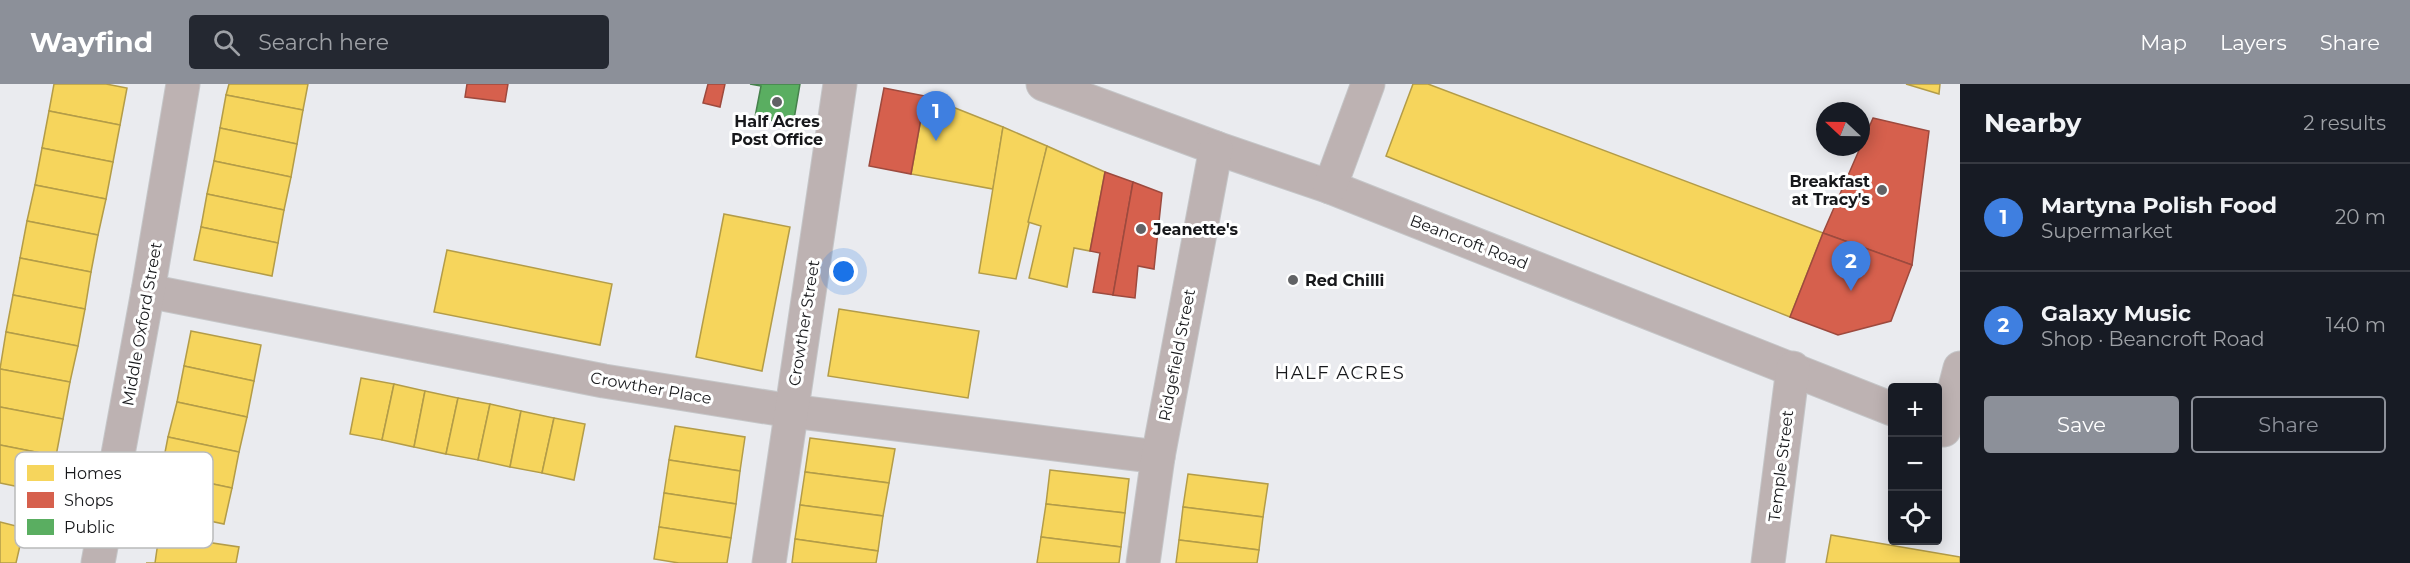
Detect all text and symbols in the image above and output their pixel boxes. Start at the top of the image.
search box [189,15,609,69]
text: Wayfind [30,25,153,59]
icon: search [210,26,243,59]
text: Search here [258,29,389,56]
text: Map [2140,30,2187,55]
text: Layers [2220,30,2287,55]
text: Share [2320,30,2380,55]
pin: 1 [916,92,956,141]
marker: Half Acres Post Office [770,95,784,109]
north arrow [1816,102,1870,156]
text: Nearby [1984,107,2081,139]
text: 2 results [2303,111,2386,135]
place label: Half Acres Post Office [731,112,823,149]
place label: Breakfast at Tracy's [1789,172,1871,209]
marker: Breakfast at Tracy's [1875,183,1889,197]
text: Martyna Polish Food [2041,192,2277,219]
text: 1 [2000,205,2007,229]
text: 20 m [2335,205,2386,229]
street label: Beancroft Road [1407,211,1531,273]
text: Supermarket [2041,219,2173,243]
place label: Jeanette's [1152,220,1239,239]
marker: Jeanette's [1134,222,1148,236]
street label: Middle Oxford Street [118,240,166,407]
pin: 2 [1832,242,1870,291]
your location [829,257,858,286]
street label: Crowther Street [785,258,823,387]
place label: Red Chilli [1305,271,1384,290]
marker: Red Chilli [1286,273,1300,287]
street label: Ridgefield Street [1155,287,1199,423]
text: Galaxy Music [2041,300,2191,327]
text: 2 [1998,313,2009,337]
text: 140 m [2326,313,2386,337]
text: Shop · Beancroft Road [2041,327,2265,351]
district label: HALF ACRES [1275,362,1405,384]
street label: Crowther Place [589,368,713,408]
map controls [1888,383,1942,545]
button: + [1888,383,1942,437]
button: Save [1984,396,2179,453]
button: Share [2191,396,2386,453]
street label: Temple Street [1765,409,1797,523]
button: − [1888,437,1942,491]
legend [15,452,213,548]
text: Homes [64,464,122,483]
text: Shops [64,491,114,510]
button: locate [1888,491,1942,545]
text: Public [64,518,115,537]

